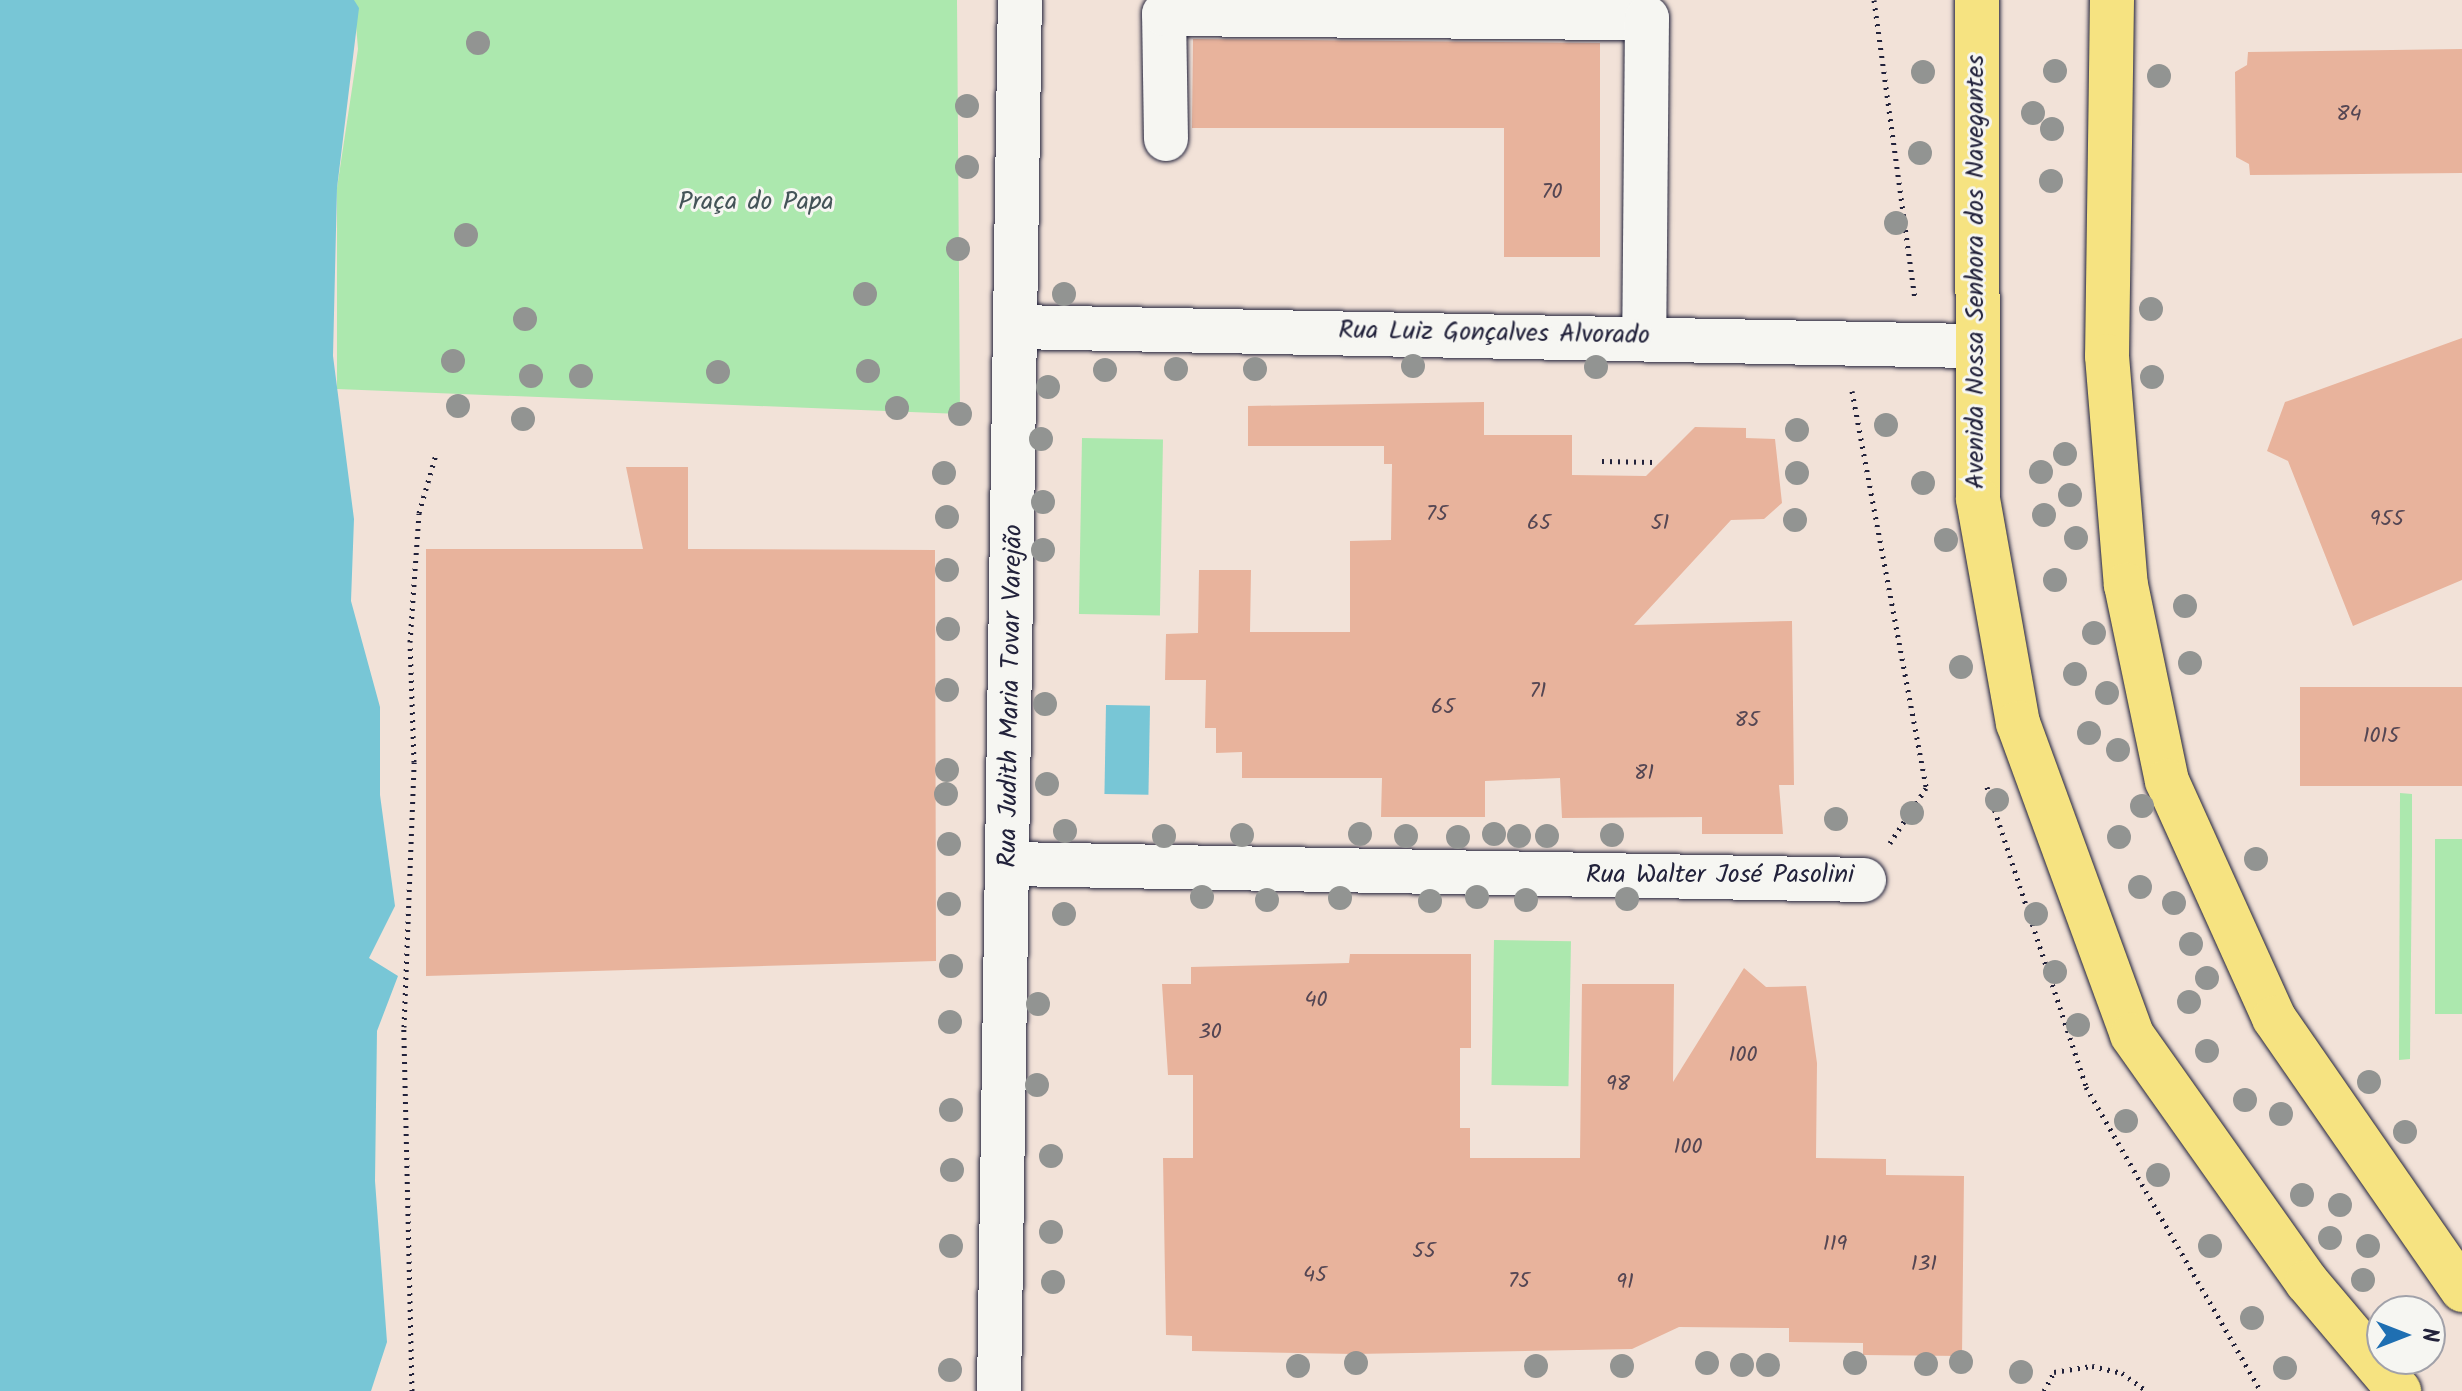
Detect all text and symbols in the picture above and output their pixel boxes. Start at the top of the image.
street label: Avenida Nossa Senhora dos Navegantes [1961,55,1993,489]
house number: 84 [2336,102,2362,128]
house number: 70 [1541,180,1563,206]
park label: Praça do Papa [678,187,834,219]
street label: Rua Luiz Gonçalves Alvorado [1338,316,1650,352]
house number: 75 [1426,502,1448,528]
house number: 955 [2370,507,2404,533]
house number: 65 [1527,511,1551,537]
house number: 51 [1651,511,1669,537]
street label: Rua Judith Maria Tovar Varejão [993,524,1031,868]
house number: 71 [1529,679,1547,705]
house number: 65 [1431,695,1455,721]
house number: 85 [1734,708,1760,734]
house number: 1015 [2363,724,2399,750]
house number: 81 [1634,761,1654,787]
street label: Rua Walter José Pasolini [1586,860,1854,892]
house number: 40 [1304,988,1328,1014]
house number: 30 [1198,1020,1222,1046]
house number: 100 [1729,1043,1757,1069]
house number: 98 [1606,1072,1630,1098]
house number: 100 [1674,1135,1702,1161]
house number: 119 [1823,1232,1847,1258]
house number: 55 [1412,1239,1436,1265]
house number: 131 [1911,1252,1937,1278]
house number: 45 [1303,1263,1327,1289]
house number: 75 [1508,1269,1530,1295]
house number: 91 [1616,1270,1634,1296]
north arrow [2366,1295,2446,1375]
text: N [2411,1328,2446,1342]

